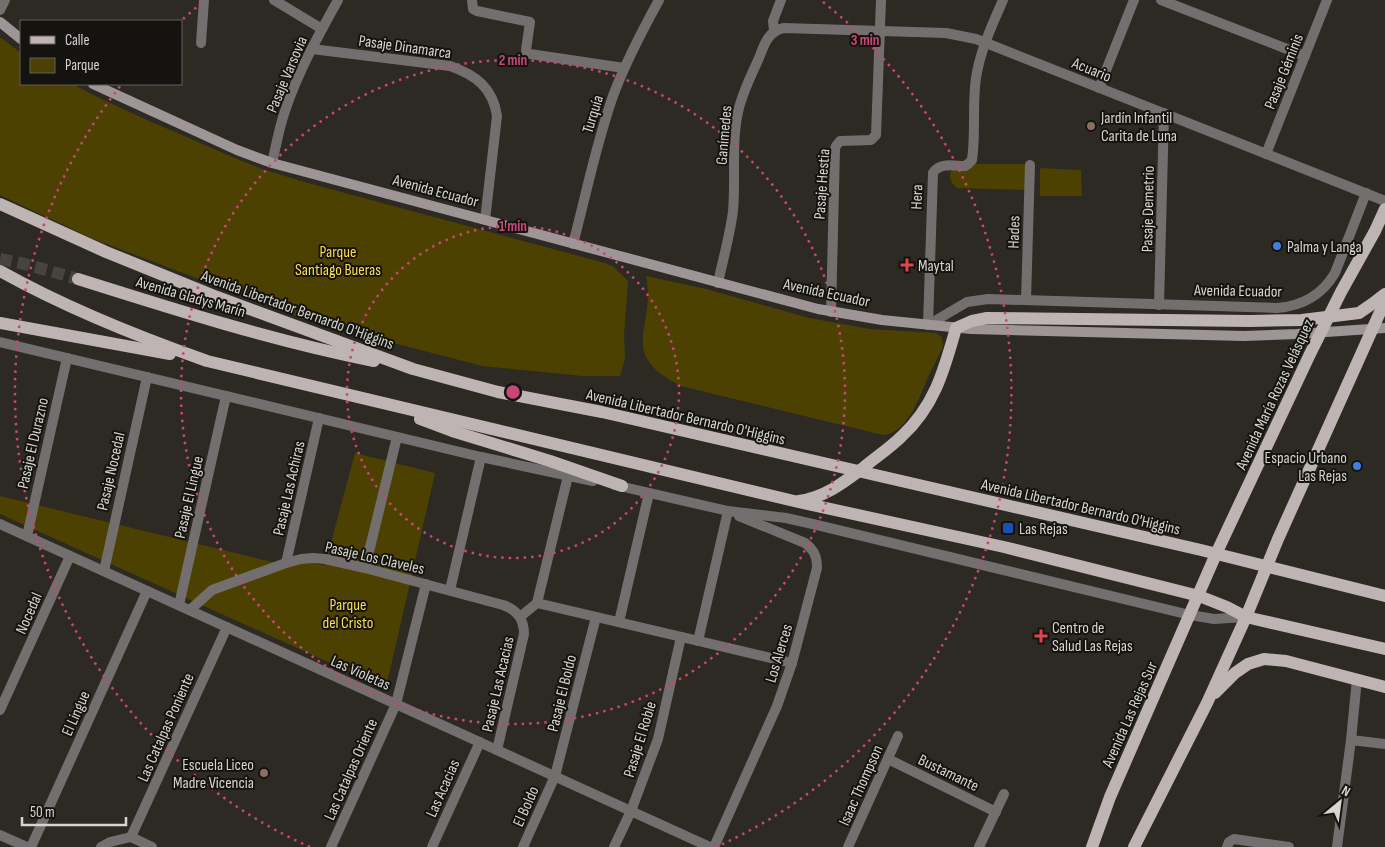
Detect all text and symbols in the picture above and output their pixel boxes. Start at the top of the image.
legend [20,20,182,85]
text: Calle [65,31,89,50]
text: 3 min [851,31,879,50]
street label: Pasaje Géminis [1261,31,1308,112]
street label: Pasaje Dinamarca [357,32,452,63]
street label: Pasaje Varsovia [263,34,312,116]
text: 2 min [499,51,527,70]
street label: Acuario [1068,54,1114,87]
text: Parque [65,56,100,75]
street label: Turquía [579,93,608,136]
street label: Ganímedes [712,104,737,166]
place label: Jardín Infantil Carita de Luna [1100,109,1177,146]
marker: Jardín Infantil Carita de Luna [1085,120,1097,132]
street label: Pasaje Hestia [811,148,834,220]
street label: Pasaje Demetrio [1138,166,1159,252]
street label: Avenida Ecuador [390,171,481,212]
street label: Hera [908,184,927,210]
street label: Hades [1004,215,1025,249]
text: 1 min [499,217,527,236]
place label: Palma y Langa [1287,238,1362,257]
marker: Palma y Langa [1271,240,1283,252]
park label: Parque Santiago Bueras [295,243,381,280]
place label: Maytal [918,257,954,276]
marker: Maytal [900,258,914,272]
street label: Avenida Libertador Bernardo O'Higgins [198,266,397,354]
street label: Avenida Gladys Marín [133,272,247,322]
street label: Avenida Ecuador [781,275,872,312]
street label: Avenida Ecuador [1193,281,1283,302]
street label: Avenida María Rozas Velásquez [1232,316,1319,474]
centre of rings [504,383,522,401]
street label: Avenida Libertador Bernardo O'Higgins [583,385,787,450]
street label: Pasaje El Durazno [14,396,53,491]
street label: Pasaje Nocedal [93,430,130,512]
street label: Pasaje Las Achiras [269,439,310,537]
place label: Espacio Urbano Las Rejas [1265,449,1347,486]
street label: Pasaje El Lingue [171,454,208,540]
marker: Espacio Urbano Las Rejas [1351,460,1363,472]
street label: Avenida Libertador Bernardo O'Higgins [978,475,1182,540]
place label: Las Rejas [1019,520,1068,539]
marker: Las Rejas [1001,521,1015,535]
street label: Pasaje Los Claveles [323,538,426,579]
street label: Nocedal [12,590,47,637]
park label: Parque del Cristo [322,596,374,633]
place label: Centro de Salud Las Rejas [1052,619,1133,656]
street label: Los Alerces [762,622,797,685]
marker: Centro de Salud Las Rejas [1034,629,1048,643]
street label: Pasaje Las Acacias [478,634,519,734]
street label: Las Violetas [328,652,393,695]
street label: Pasaje El Boldo [544,653,581,734]
street label: Avenida Las Rejas Sur [1098,658,1162,771]
street label: Las Catalpas Poniente [134,670,199,785]
street label: El Lingue [58,688,95,739]
street label: Pasaje El Roble [620,699,661,780]
street label: Las Catalpas Oriente [321,716,382,823]
street label: Isaac Thompson [835,742,888,829]
street label: Bustamante [915,751,982,796]
place label: Escuela Liceo Madre Vicencia [173,756,254,793]
street label: Las Acacias [422,757,465,820]
marker: Escuela Liceo Madre Vicencia [258,767,270,779]
north arrow [1315,777,1365,827]
text: N [1339,782,1353,800]
street label: El Boldo [509,783,544,830]
scale bar [22,794,126,826]
text: 50 m [30,803,55,822]

